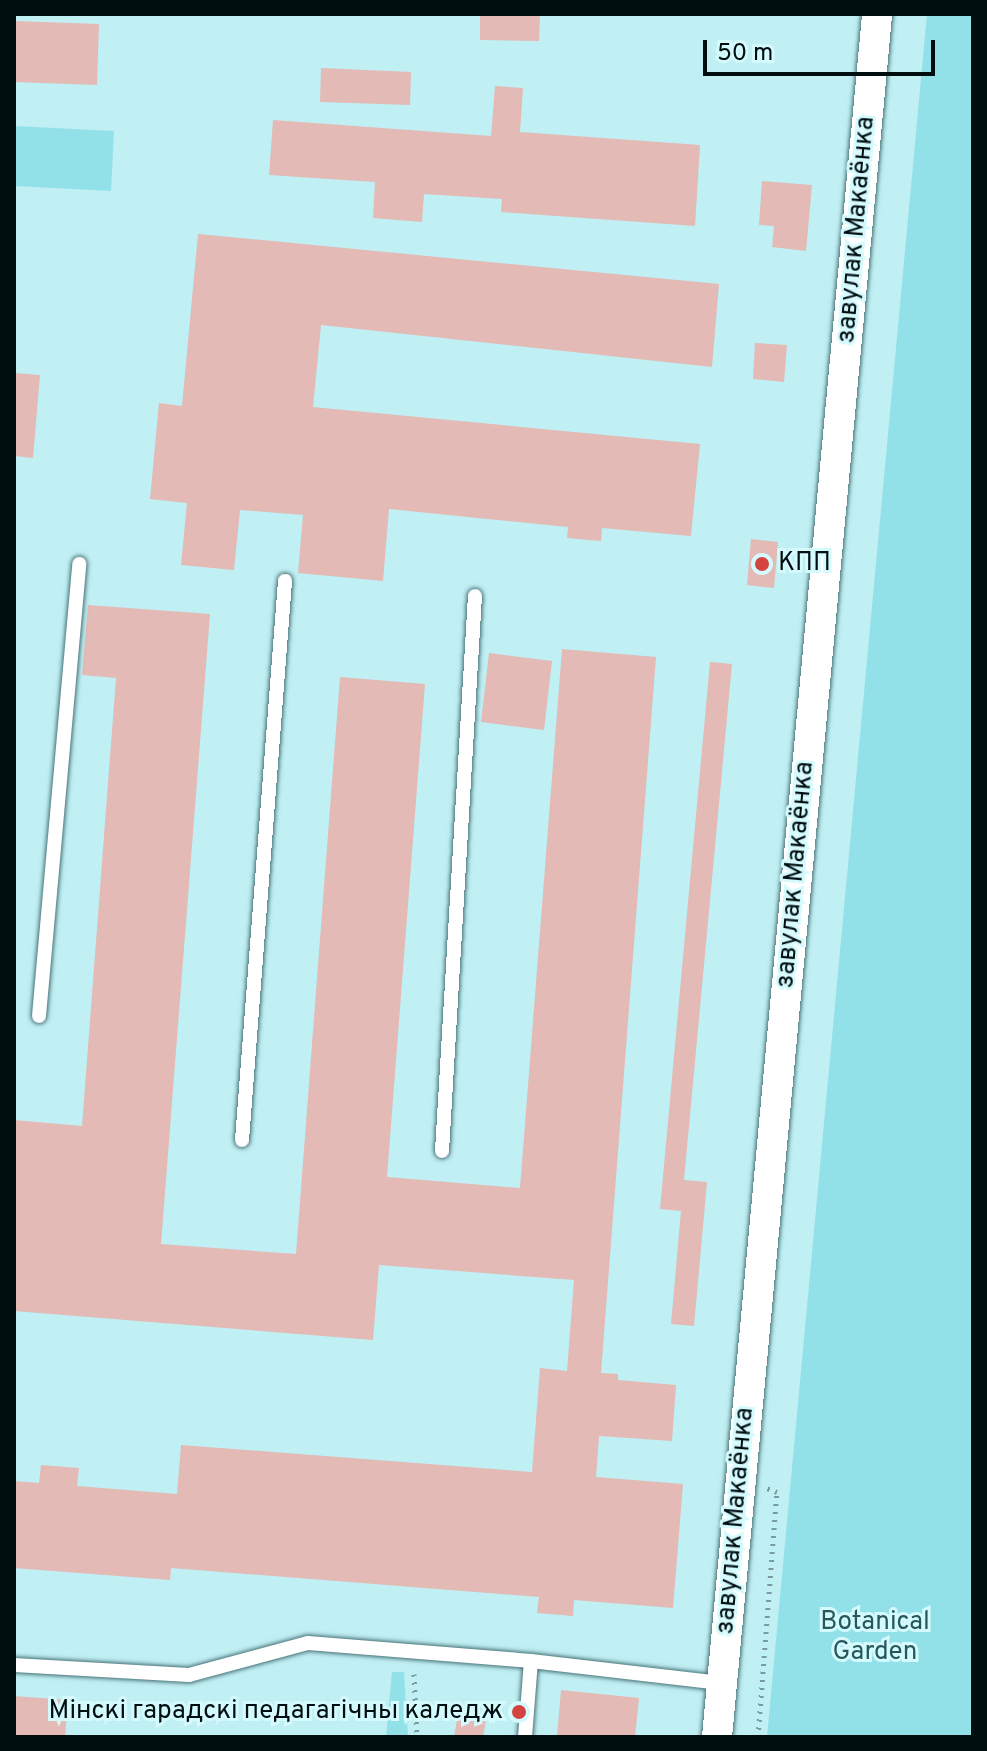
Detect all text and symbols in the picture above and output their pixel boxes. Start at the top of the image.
scale bar [707,24,939,74]
text: 50 m [717,39,773,69]
street label: завулак Макаёнка [832,115,882,345]
place label: КПП [778,548,831,580]
marker: КПП [753,555,771,573]
street label: завулак Макаёнка [771,760,821,990]
street label: завулак Макаёнка [711,1406,761,1636]
park label: Botanical Garden [820,1607,930,1668]
place label: Мінскі гарадскі педагагічны каледж [49,1696,503,1728]
marker: Мінскі гарадскі педагагічны каледж [510,1703,528,1721]

